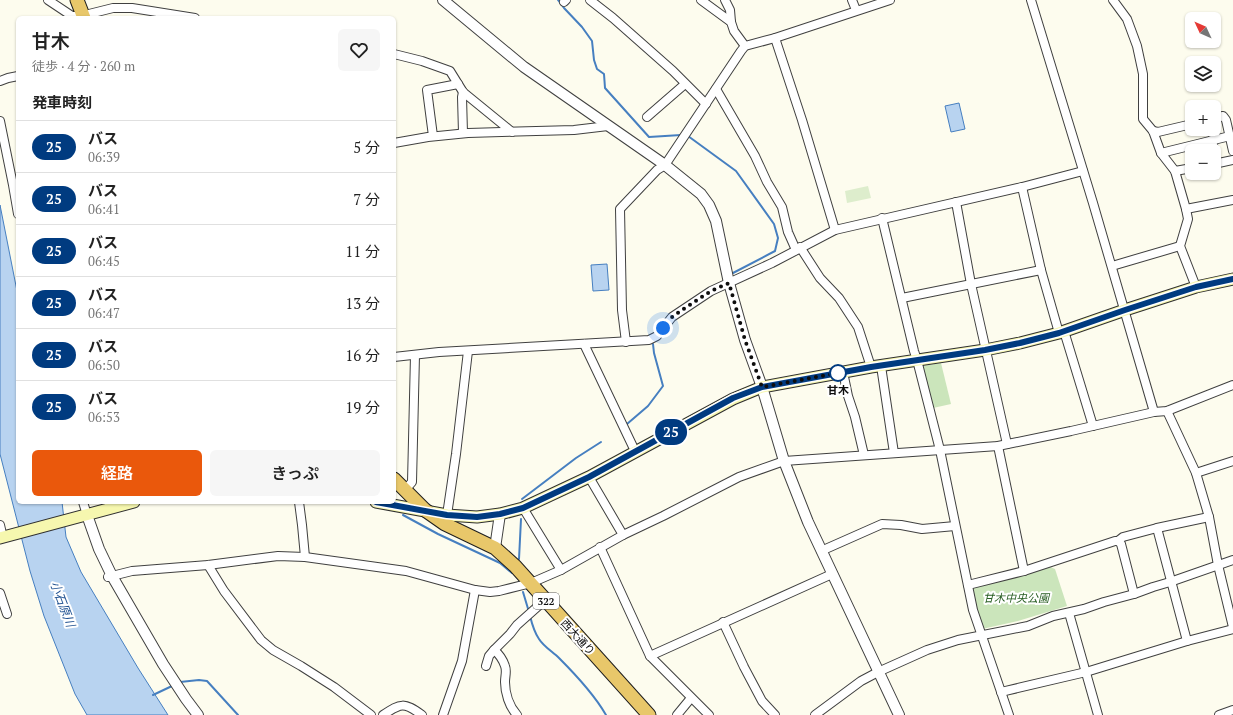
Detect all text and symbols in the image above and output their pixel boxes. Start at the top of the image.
north arrow [1185,12,1221,48]
map controls [1185,12,1221,180]
text: 甘木 [32,28,70,53]
button: heart [338,29,380,71]
button: layers [1185,56,1221,92]
text: 徒歩 · 4 分 · 260 m [32,57,135,75]
text: 発車時刻 [32,92,92,112]
button: + [1185,100,1221,136]
text: バス [88,128,118,148]
text: 25 [46,137,62,156]
text: 5 分 [353,137,380,157]
button: − [1185,144,1221,180]
text: 06:39 [88,148,120,166]
text: バス [88,180,118,200]
text: 25 [46,189,62,208]
text: 7 分 [353,189,380,209]
text: 06:41 [88,200,120,218]
text: バス [88,232,118,252]
text: 25 [46,241,62,260]
text: 11 分 [345,241,380,261]
text: 06:45 [88,252,120,270]
text: バス [88,284,118,304]
text: 25 [46,293,62,312]
text: 13 分 [345,293,380,313]
text: 06:47 [88,304,120,322]
your location [653,318,673,338]
text: バス [88,336,118,356]
text: 25 [46,345,62,364]
text: 16 分 [345,345,380,365]
text: 06:50 [88,356,120,374]
marker: 甘木 [829,364,847,382]
place label: 甘木 [827,383,849,397]
text: バス [88,388,118,408]
text: 25 [46,397,62,416]
text: 19 分 [345,397,380,417]
text: 06:53 [88,408,120,426]
line badge: 25 [653,419,689,445]
text: 25 [663,422,679,441]
button: 経路 [32,450,202,496]
button: きっぷ [210,450,380,496]
water label: 小石原川 [47,579,79,631]
park label: 甘木中央公園 [983,591,1051,605]
road number: 322 [533,593,559,609]
street label: 西大通り [558,616,598,658]

